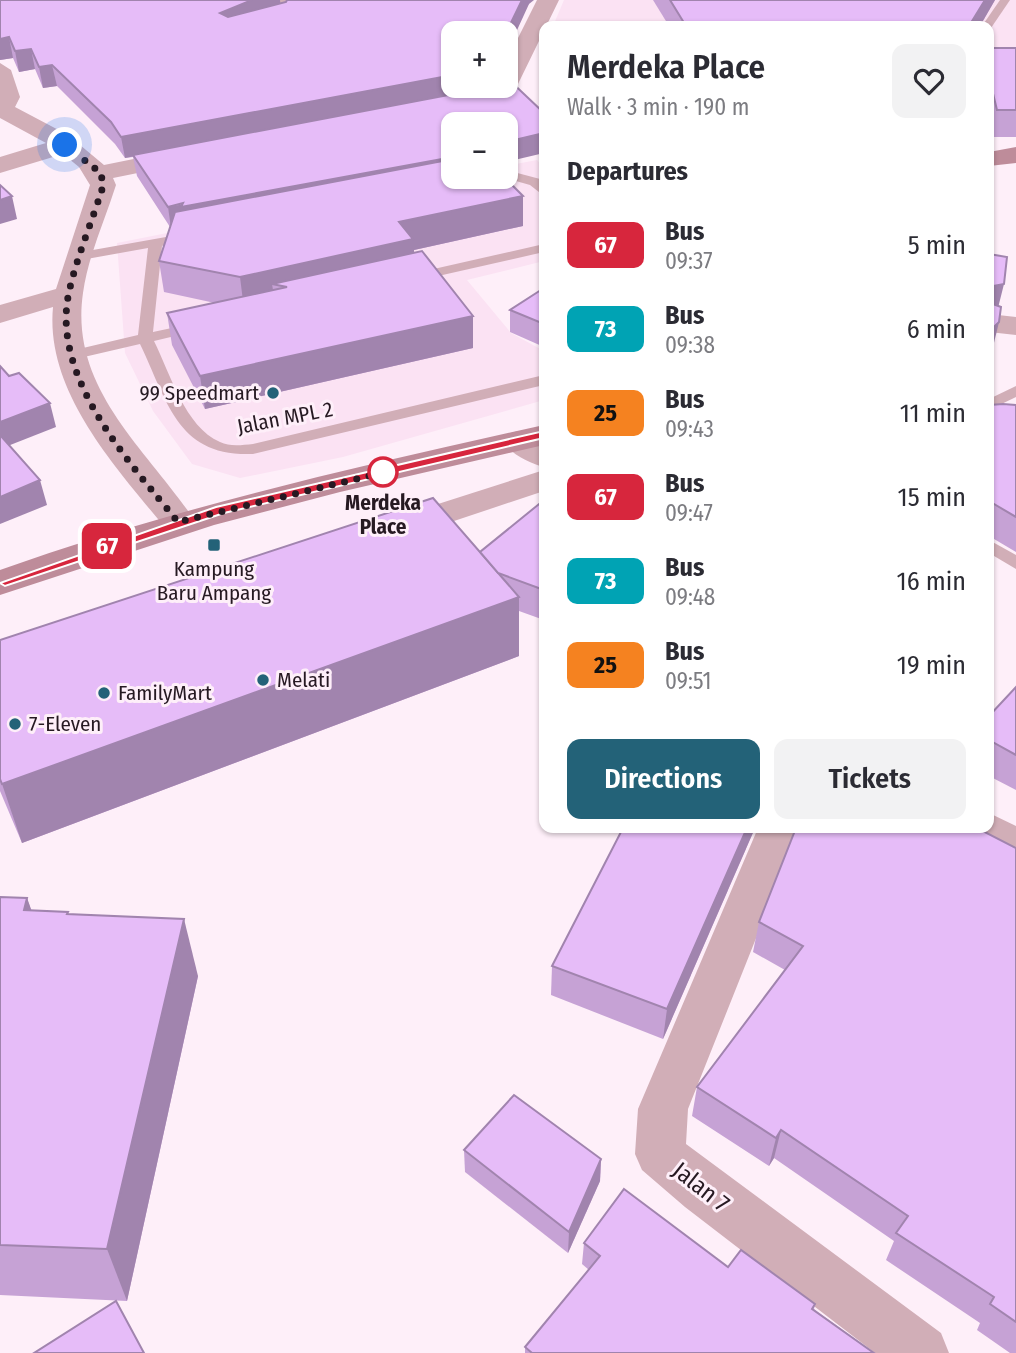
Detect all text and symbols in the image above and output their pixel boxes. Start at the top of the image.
map controls [441,21,518,189]
button: + [441,21,518,98]
button: heart [892,44,966,118]
text: Merdeka Place [567,47,765,87]
text: Walk · 3 min · 190 m [567,93,749,121]
button: − [441,112,518,189]
your location [47,127,82,162]
text: Departures [567,156,688,187]
text: Bus [665,216,704,247]
text: 5 min [908,230,966,261]
text: 67 [594,231,617,259]
text: 09:37 [665,247,713,275]
text: Bus [665,300,704,331]
text: 6 min [907,314,966,345]
text: 73 [595,315,616,343]
text: 09:38 [665,331,715,359]
place label: 99 Speedmart [139,380,259,406]
text: Bus [665,384,704,415]
marker: 99 Speedmart [265,385,281,401]
street label: Jalan MPL 2 [235,396,335,440]
text: 11 min [900,398,966,429]
text: 25 [594,399,617,427]
text: 09:43 [665,415,714,443]
marker: Merdeka Place [368,457,398,487]
text: Bus [665,468,704,499]
text: 15 min [898,482,966,513]
text: 67 [594,483,617,511]
place label: Merdeka Place [345,490,421,540]
text: 09:47 [665,499,713,527]
line badge: 67 [76,523,138,569]
text: 67 [96,532,118,560]
marker: Kampung Baru Ampang [206,537,222,553]
text: Bus [665,552,704,583]
place label: Kampung Baru Ampang [157,556,271,606]
text: 16 min [897,566,966,597]
text: 73 [595,567,616,595]
text: 09:48 [665,583,715,611]
text: Bus [665,636,704,667]
text: 19 min [897,650,966,681]
text: 25 [594,651,617,679]
place label: Melati [277,667,330,693]
text: 09:51 [665,667,711,695]
marker: Melati [255,672,271,688]
place label: FamilyMart [118,680,212,706]
marker: FamilyMart [96,685,112,701]
place label: 7-Eleven [29,711,101,737]
marker: 7-Eleven [7,716,23,732]
button: Directions [567,739,760,819]
button: Tickets [774,739,966,819]
street label: Jalan 7 [667,1156,735,1218]

